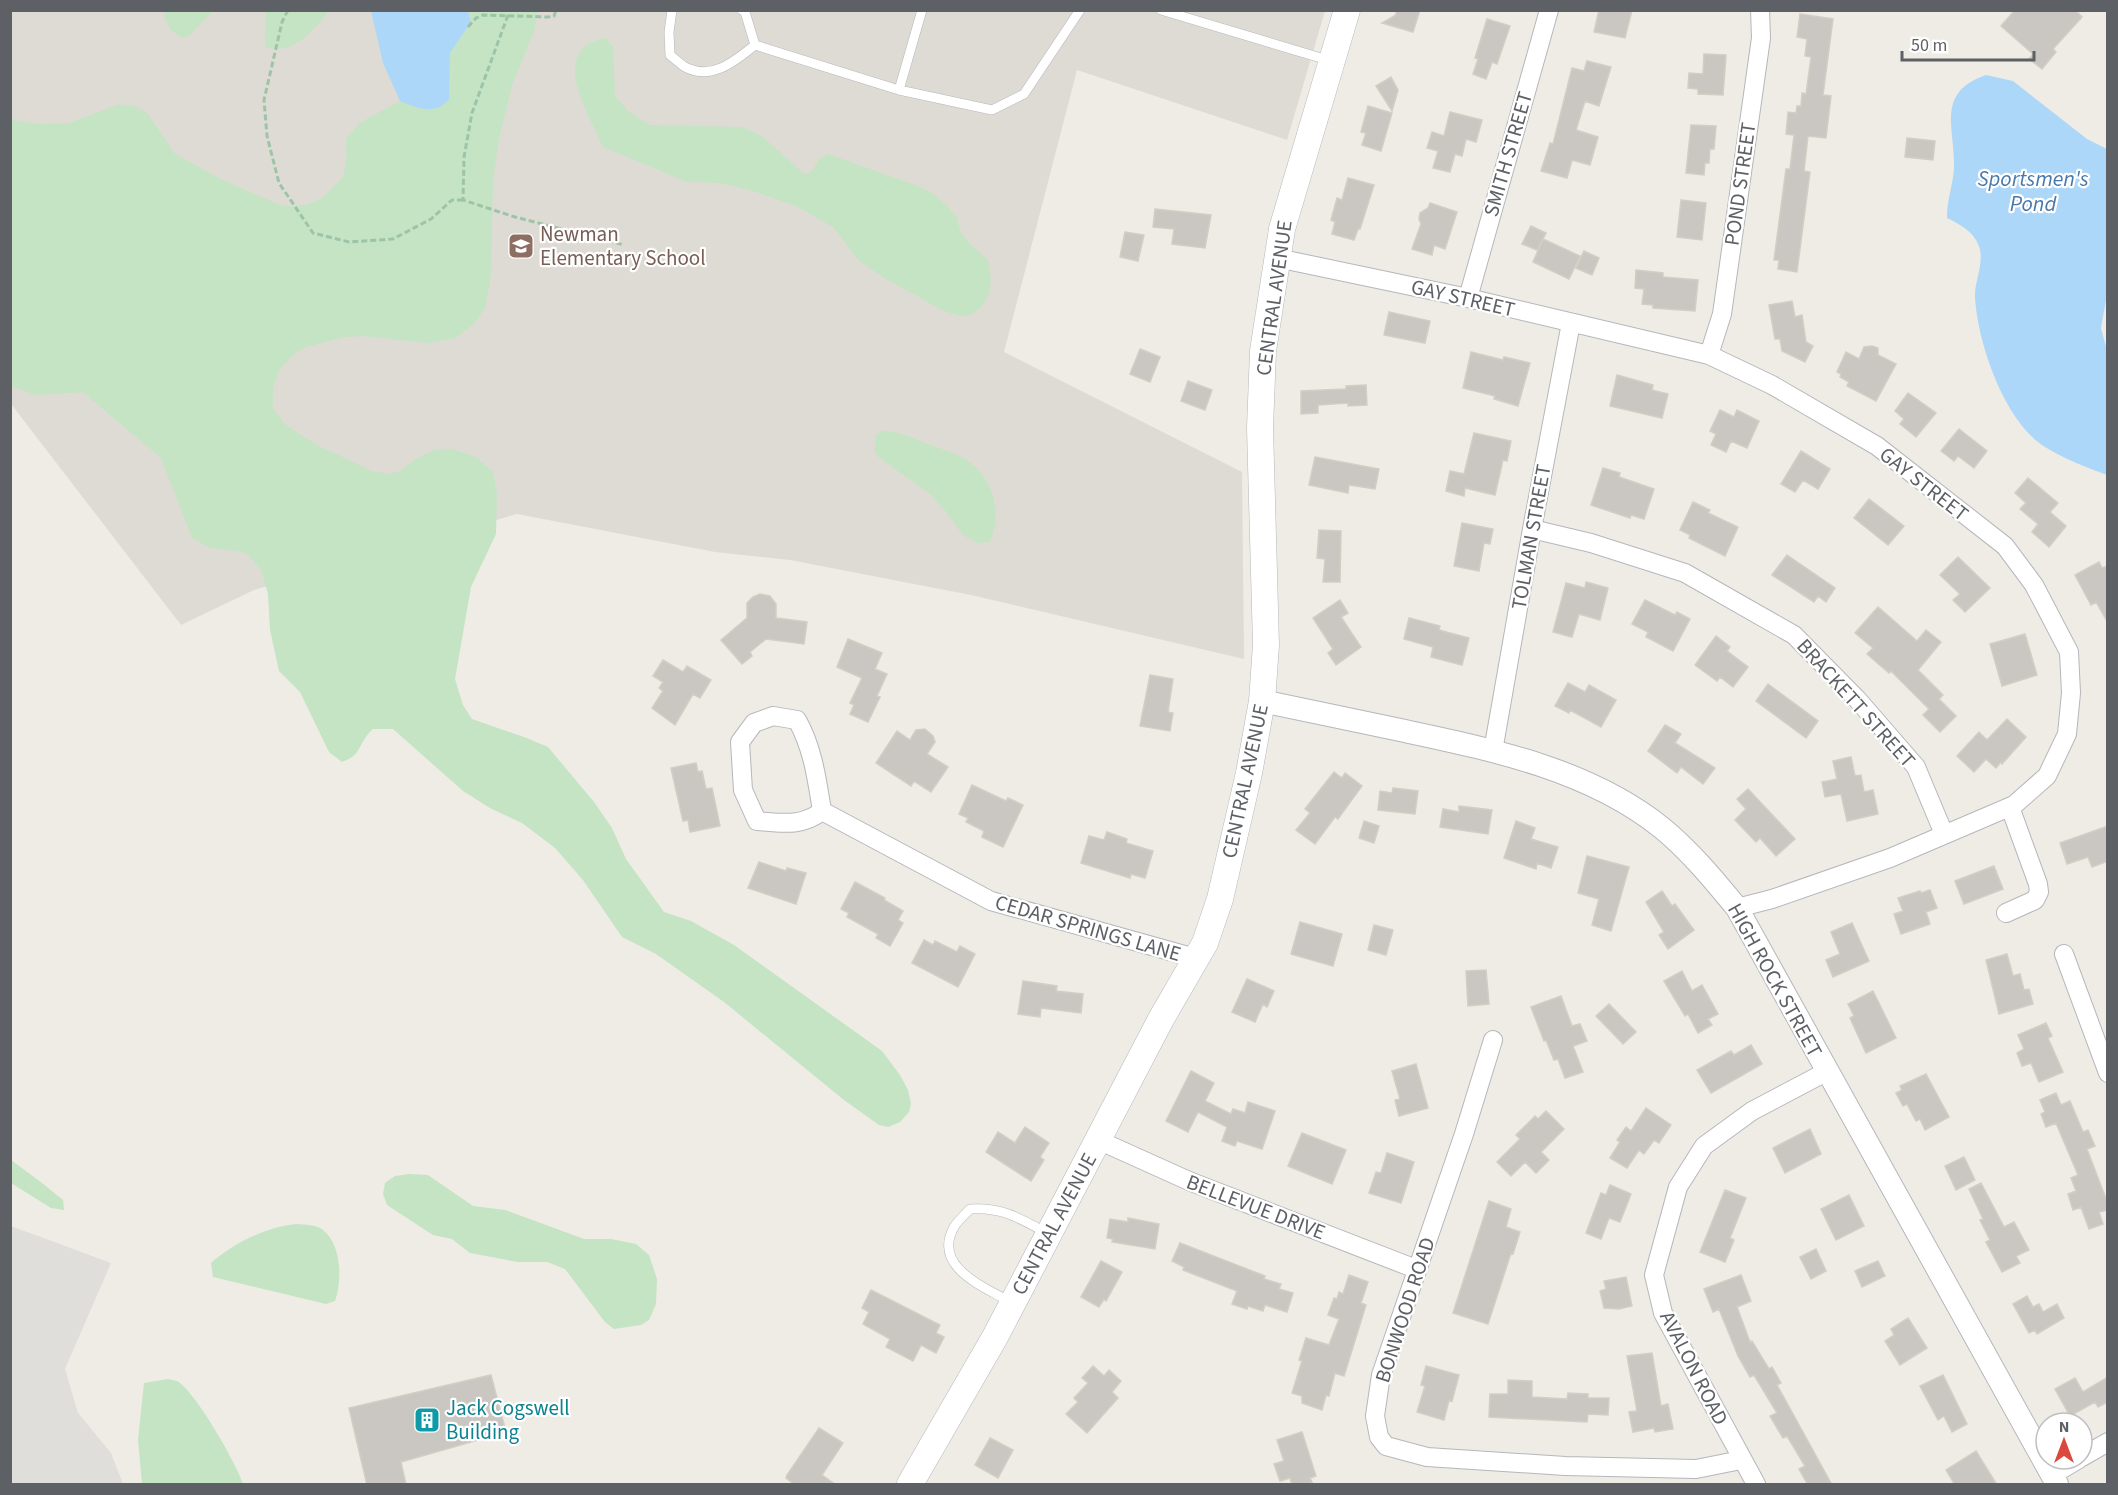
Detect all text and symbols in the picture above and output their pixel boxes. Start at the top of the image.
scale bar [1902,24,2034,62]
text: 50 m [1911,33,1947,58]
street label: SMITH STREET [1476,88,1540,220]
street label: POND STREET [1717,121,1763,247]
water label: Sportsmen's Pond [1977,163,2089,220]
street label: CENTRAL AVENUE [1248,218,1300,378]
place label: Newman Elementary School [540,219,706,273]
school or university icon: Newman Elementary School [506,231,536,261]
street label: GAY STREET [1408,272,1518,324]
street label: GAY STREET [1873,440,1975,528]
street label: TOLMAN STREET [1503,462,1559,612]
street label: BRACKETT STREET [1790,632,1922,774]
street label: CENTRAL AVENUE [1214,701,1276,861]
street label: CEDAR SPRINGS LANE [992,887,1184,969]
street label: HIGH ROCK STREET [1720,898,1830,1062]
street label: CENTRAL AVENUE [1004,1148,1104,1300]
street label: BELLEVUE DRIVE [1182,1167,1330,1247]
street label: BONWOOD ROAD [1367,1233,1443,1387]
street label: AVALON ROAD [1652,1306,1736,1430]
place label: Jack Cogswell Building [446,1393,570,1447]
building icon: Jack Cogswell Building [412,1405,442,1435]
north arrow [2034,1411,2094,1471]
text: N [2059,1416,2069,1438]

